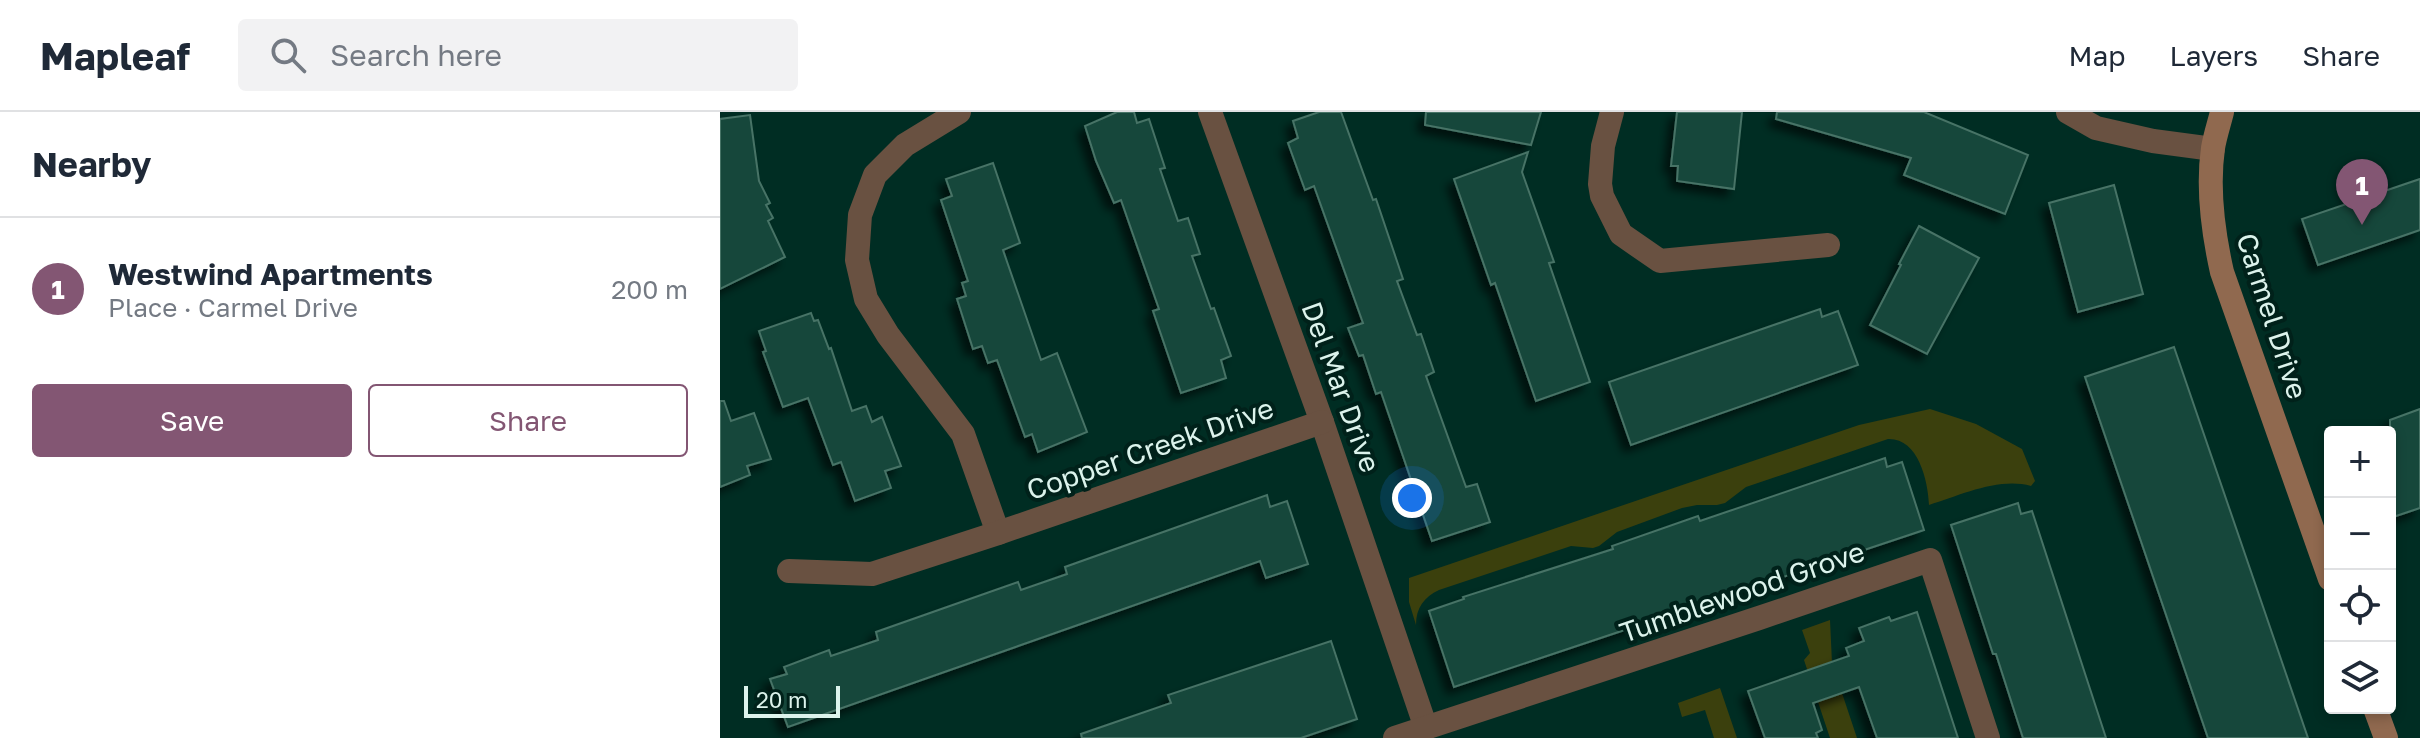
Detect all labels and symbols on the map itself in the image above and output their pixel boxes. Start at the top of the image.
pin: 1 [2336,159,2388,225]
street label: Carmel Drive [2230,229,2315,403]
street label: Del Mar Drive [1295,297,1388,477]
street label: Copper Creek Drive [1022,391,1278,506]
your location [1392,478,1432,518]
street label: Tumblewood Grove [1615,534,1869,649]
scale bar [744,682,840,718]

